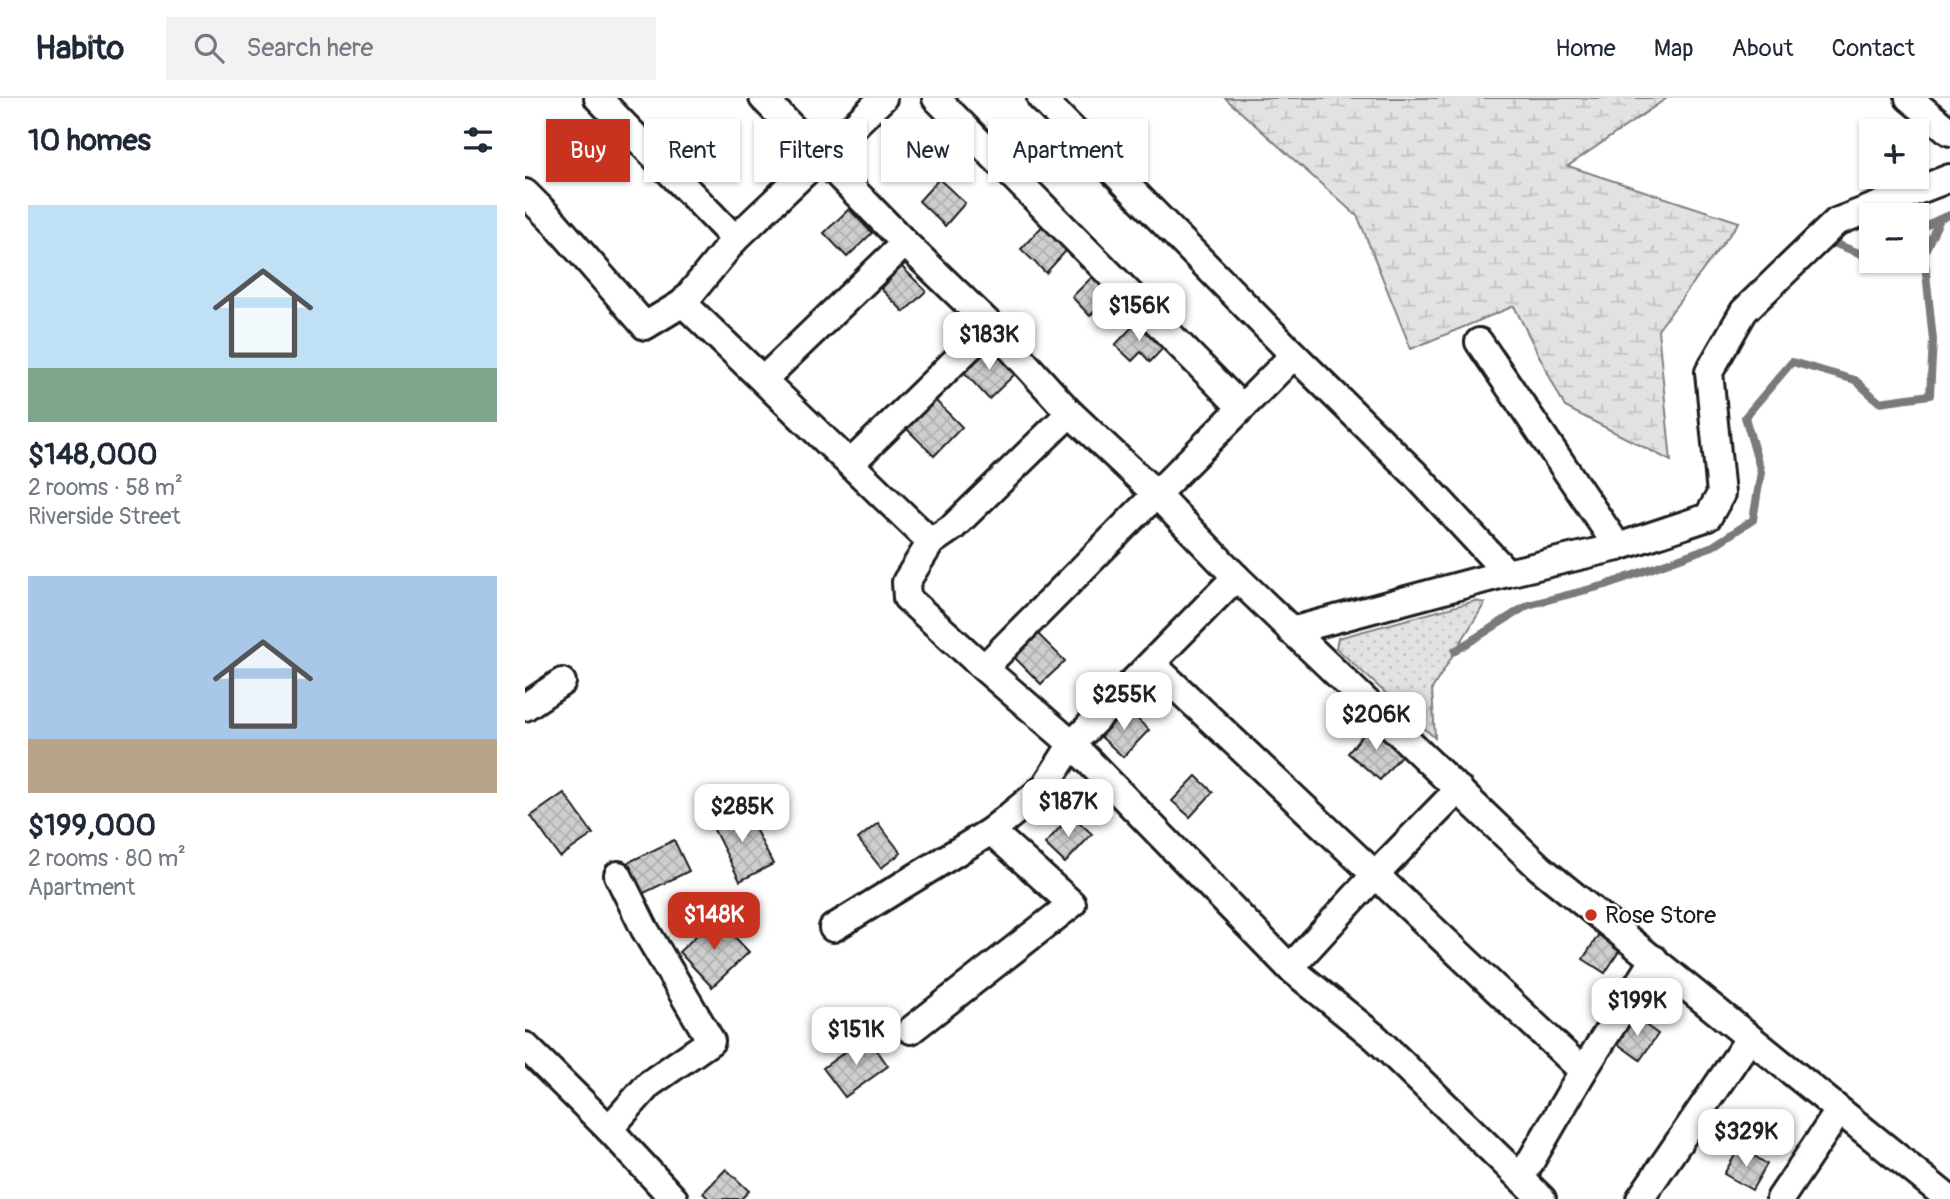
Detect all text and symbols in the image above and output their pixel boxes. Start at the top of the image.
search box [166,17,656,80]
text: Habito [35,28,124,69]
icon: search [190,29,228,67]
text: Search here [246,32,373,64]
text: Home [1555,34,1616,63]
text: Map [1654,34,1694,63]
text: About [1732,34,1794,63]
text: Contact [1832,34,1915,63]
chip: Buy [546,119,630,182]
chip: Rent [644,119,740,182]
chip: Filters [754,119,867,182]
chip: New [881,119,974,182]
chip: Apartment [988,119,1148,182]
map controls [1859,119,1929,273]
button: + [1859,119,1929,189]
icon: filters [459,121,497,159]
text: 10 homes [28,122,151,159]
button: − [1859,203,1929,273]
icon: home [200,250,326,376]
pin: $156K [1090,284,1188,343]
text: $156K [1108,291,1170,320]
pin: $183K [940,313,1038,372]
text: $183K [959,320,1019,349]
text: $148,000 [28,436,158,473]
text: 2 rooms · 58 m² [28,473,183,502]
text: Riverside Street [28,502,181,531]
icon: home [200,621,326,747]
pin: $255K [1075,672,1173,732]
text: $255K [1092,680,1156,709]
pin: $206K [1327,692,1425,752]
text: $206K [1342,700,1410,729]
pin: $187K [1019,780,1117,839]
pin: $285K [693,784,791,844]
text: $187K [1038,787,1098,816]
text: $285K [710,792,774,821]
text: $199,000 [28,807,156,844]
text: 2 rooms · 80 m² [28,844,186,873]
text: Apartment [28,873,135,902]
pin: $148K [665,892,763,952]
text: $148K [684,900,744,929]
place label: Rose Store [1605,901,1716,930]
marker: Rose Store [1583,907,1599,923]
pin: $199K [1588,978,1686,1038]
text: $199K [1607,986,1667,1015]
pin: $151K [807,1007,905,1067]
text: $151K [828,1015,884,1044]
pin: $329K [1697,1110,1795,1169]
text: $329K [1714,1117,1778,1146]

